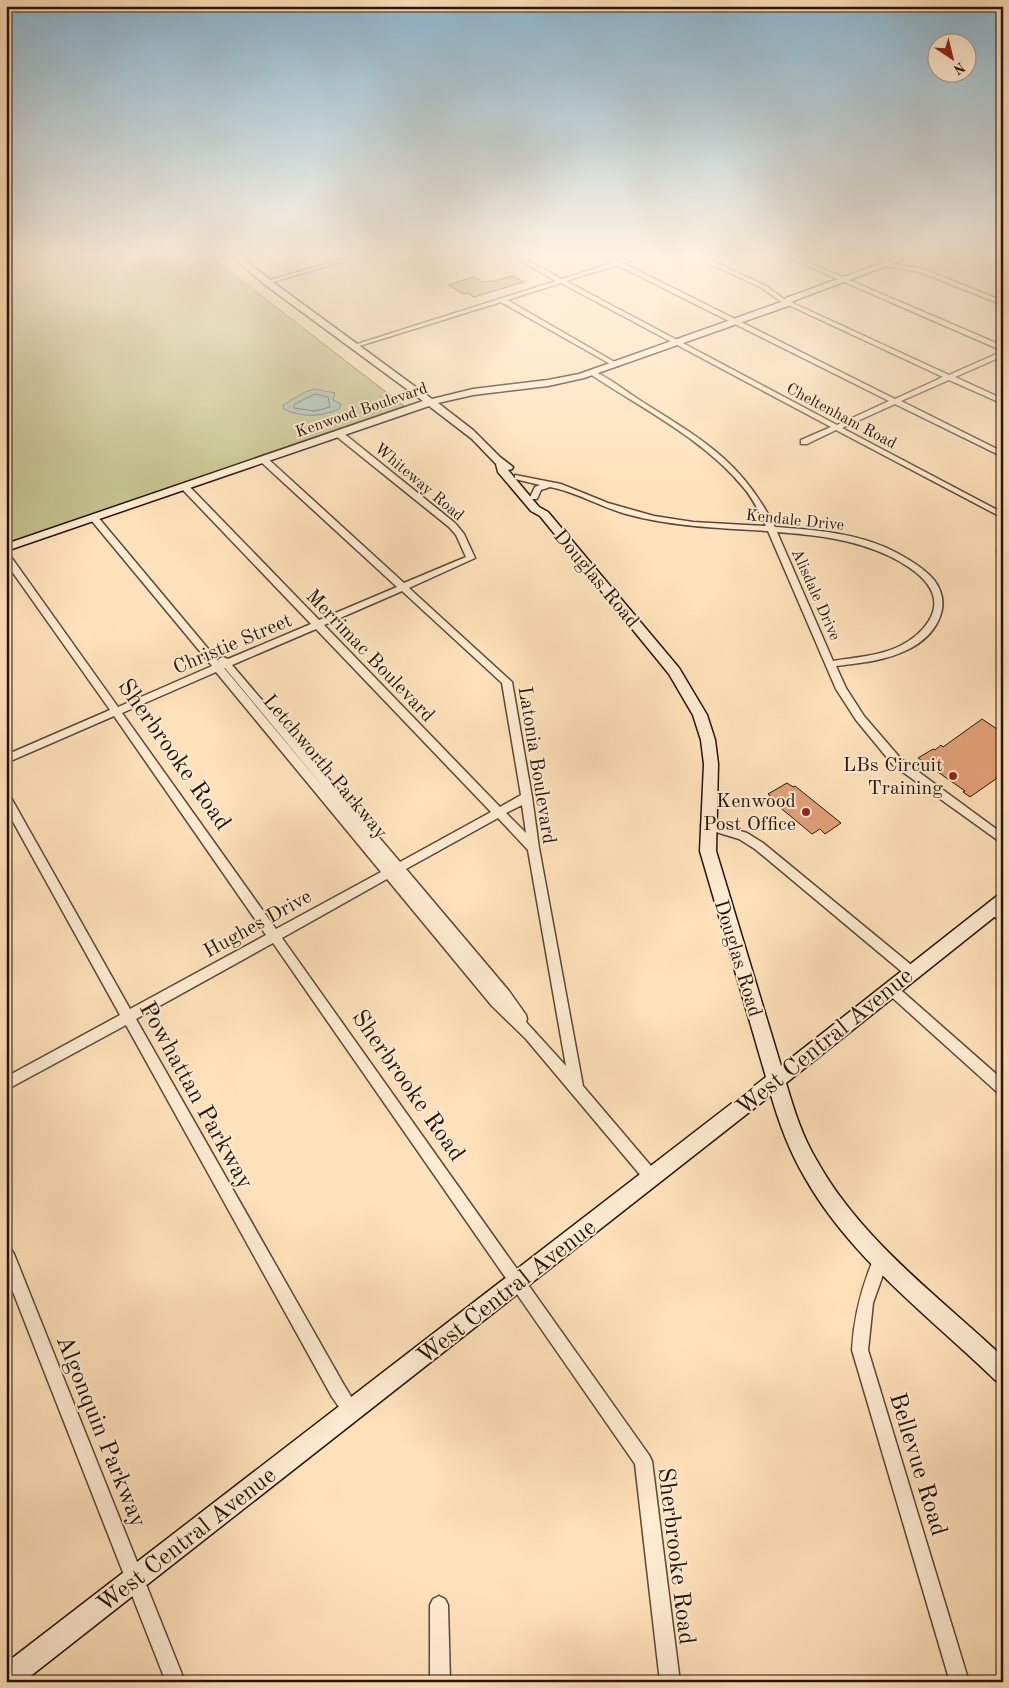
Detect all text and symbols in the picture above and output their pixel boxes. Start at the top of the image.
north arrow [926,32,976,82]
text: N [950,59,967,77]
street label: Kenwood Boulevard [294,381,430,441]
street label: Cheltenham Road [783,381,899,453]
street label: Whiteway Road [371,441,466,524]
street label: Kendale Drive [745,508,845,534]
street label: Douglas Road [549,526,642,632]
street label: Alisdale Drive [788,546,843,643]
street label: Merrimac Boulevard [301,586,438,726]
street label: Christie Street [171,611,295,679]
street label: Sherbrooke Road [112,675,234,835]
street label: Latonia Boulevard [514,685,558,846]
street label: Letchworth Parkway [258,691,391,844]
place label: LBs Circuit Training [843,756,943,799]
marker: LBs Circuit Training [947,770,959,782]
place label: Kenwood Post Office [703,792,796,835]
marker: Kenwood Post Office [800,806,812,818]
street label: Hughes Drive [201,887,315,962]
street label: Douglas Road [710,898,764,1019]
street label: West Central Avenue [732,964,918,1121]
street label: Powhattan Parkway [134,998,257,1194]
street label: Sherbrooke Road [346,1006,468,1166]
street label: West Central Avenue [413,1216,601,1370]
street label: Algonquin Parkway [51,1332,150,1532]
street label: Bellevue Road [884,1390,950,1539]
street label: West Central Avenue [93,1464,281,1618]
street label: Sherbrooke Road [652,1466,698,1646]

